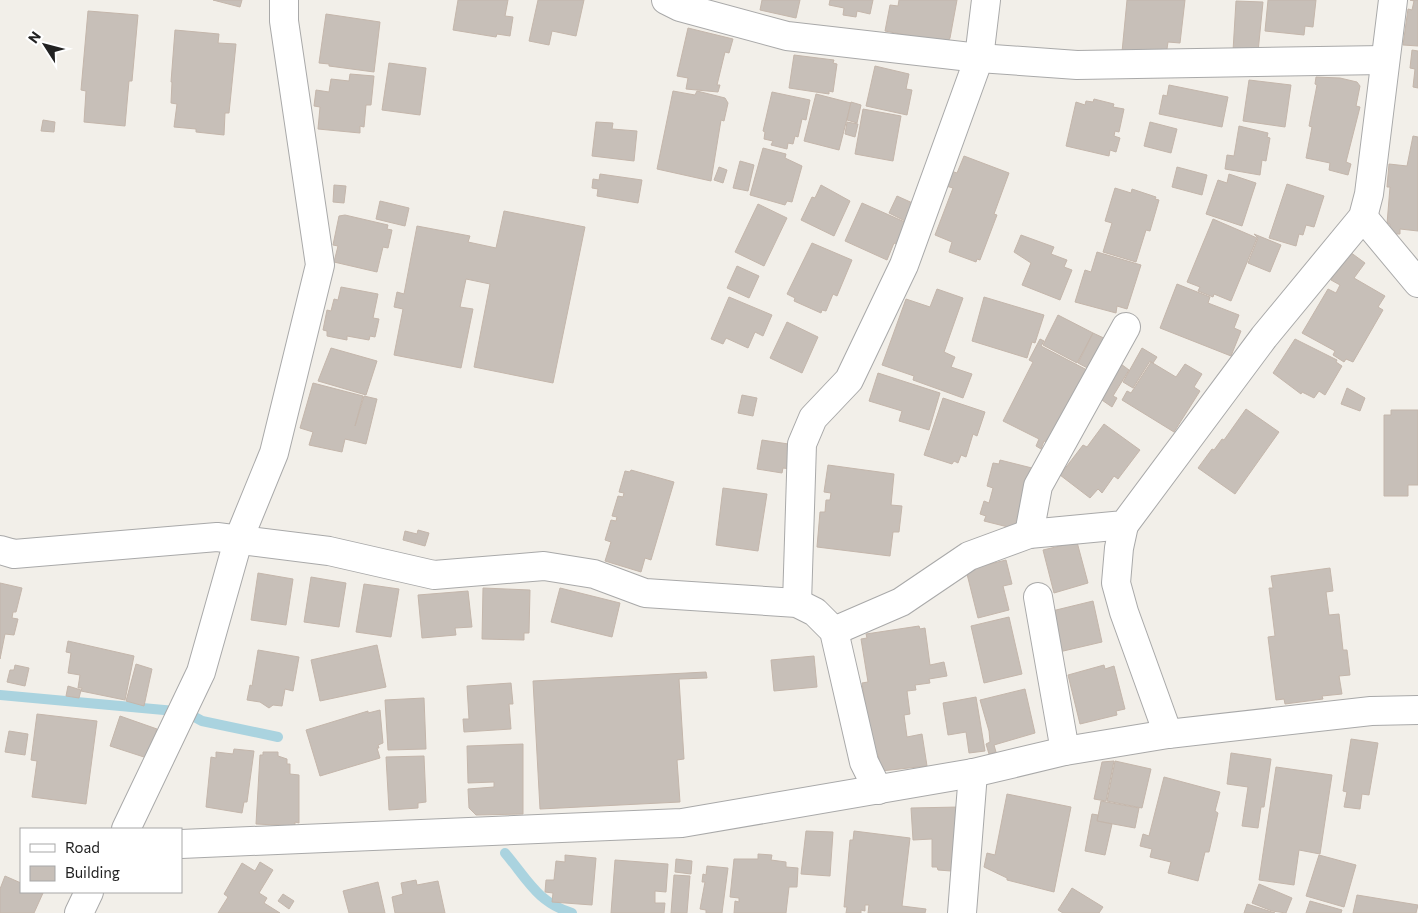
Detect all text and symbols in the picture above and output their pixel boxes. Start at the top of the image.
north arrow [20,20,70,70]
text: N [24,28,44,46]
legend [20,828,182,893]
text: Road [65,838,100,856]
text: Building [65,863,120,881]

